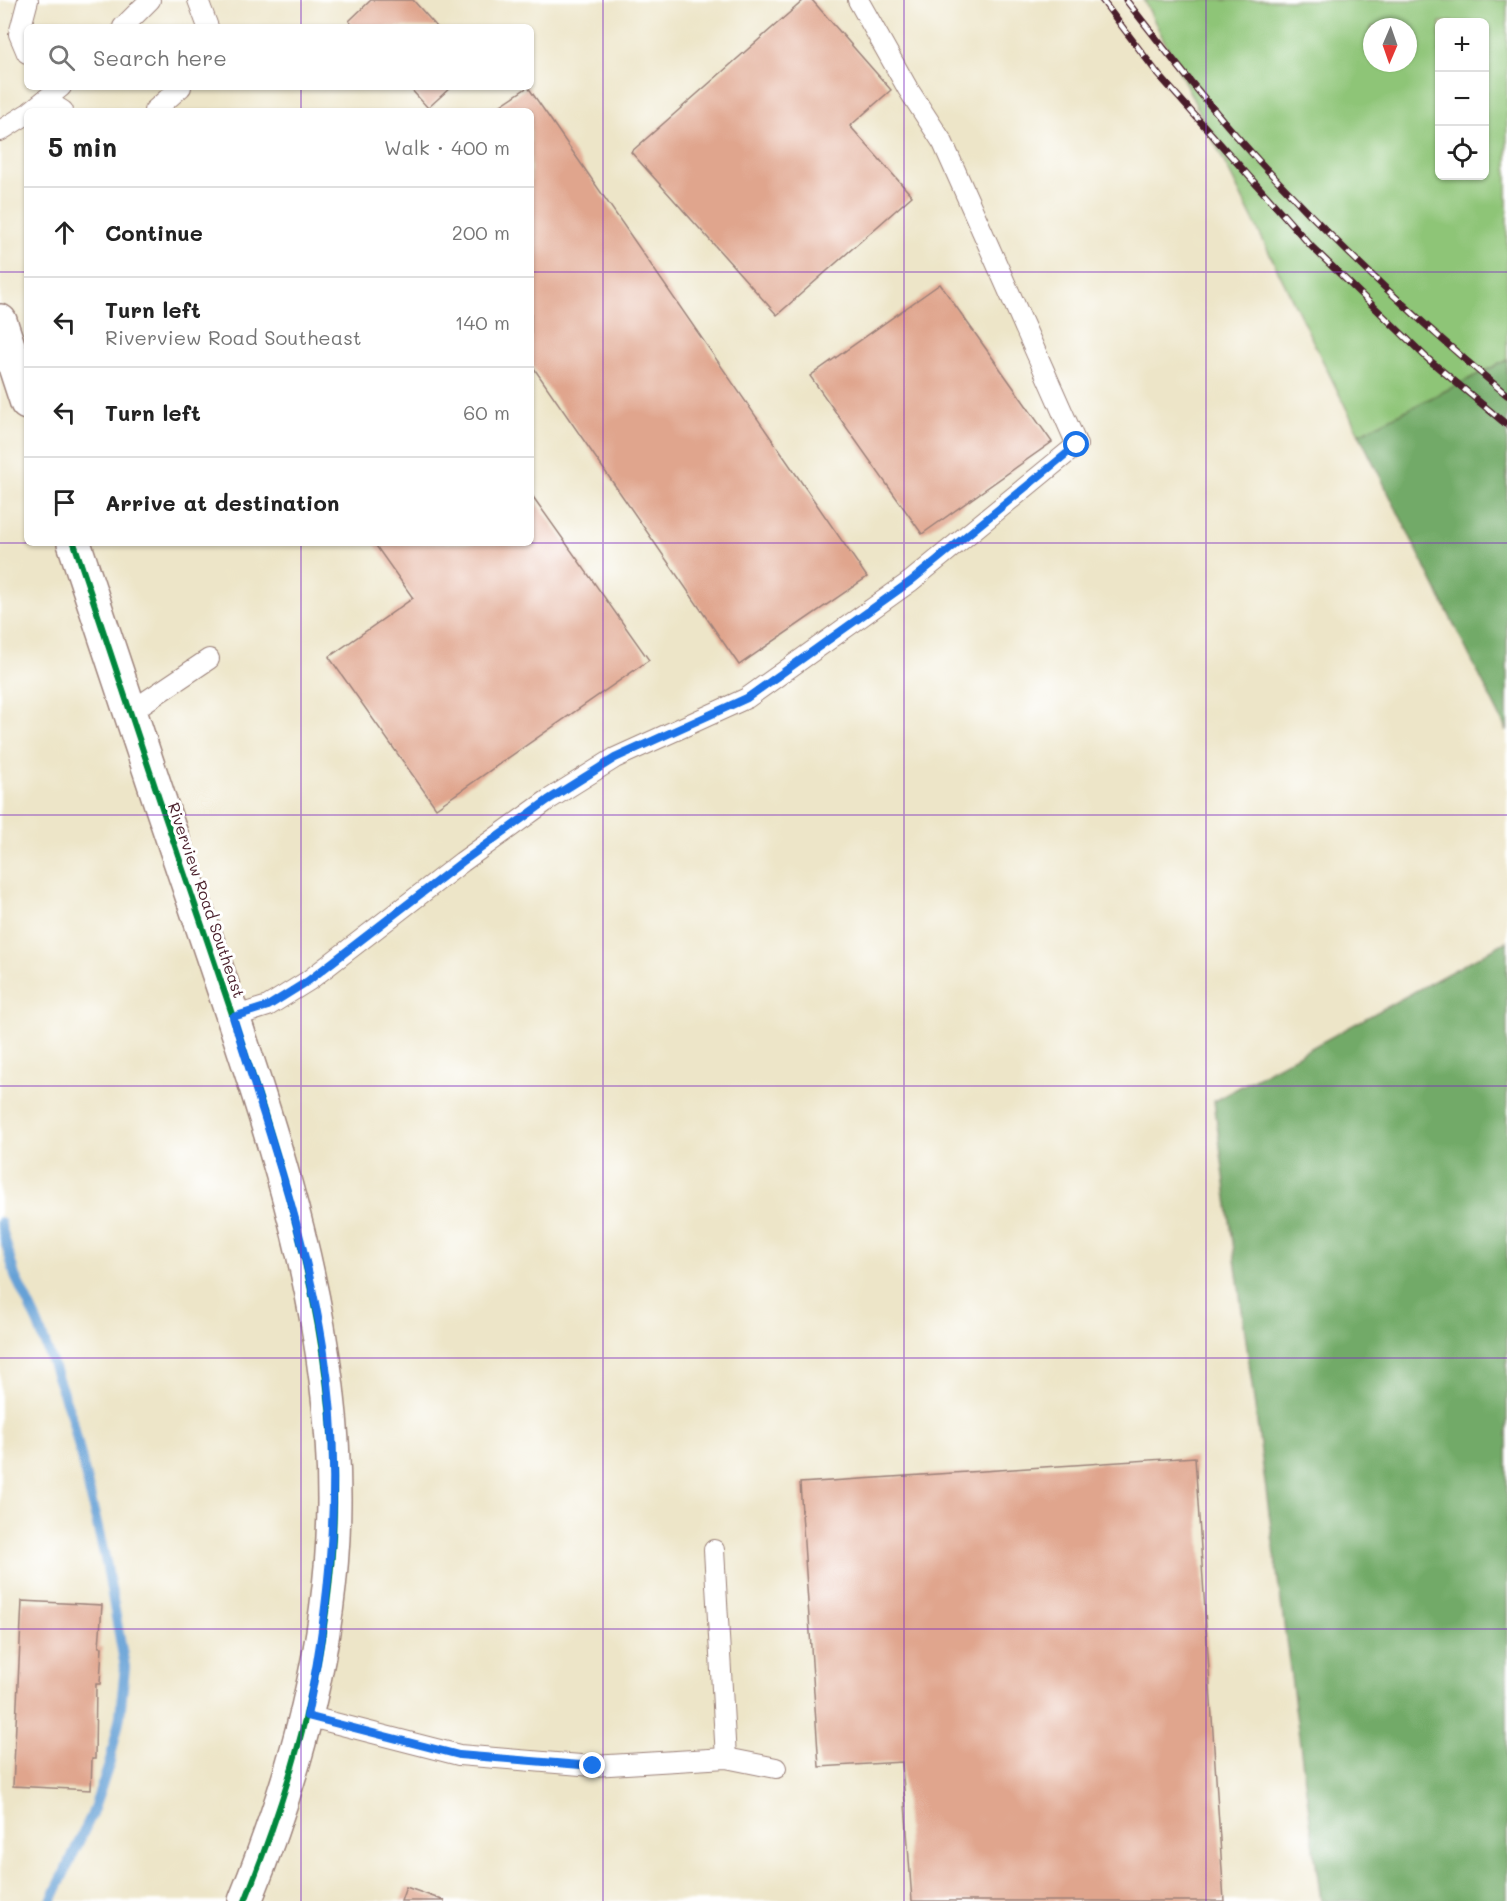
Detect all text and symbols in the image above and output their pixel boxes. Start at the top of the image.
north arrow [1363,18,1417,72]
map controls [1435,18,1489,180]
button: + [1435,18,1489,72]
search box [24,24,534,90]
icon: search [45,41,78,74]
text: Search here [93,43,227,72]
button: − [1435,72,1489,126]
button: locate [1435,126,1489,180]
text: 5 min [48,130,117,164]
text: Walk · 400 m [384,134,510,160]
icon: ahead [48,216,81,249]
text: Continue [105,218,203,247]
text: 200 m [452,219,510,245]
text: Turn left [105,295,201,324]
icon: left [48,306,81,339]
text: 140 m [455,309,510,335]
text: Riverview Road Southeast [105,324,362,350]
icon: left [48,396,81,429]
text: Turn left [105,398,201,427]
text: 60 m [463,399,510,425]
route start [1063,431,1089,457]
icon: arrive [48,486,81,519]
text: Arrive at destination [105,488,340,517]
street label: Riverview Road Southeast [164,800,250,1000]
route end [579,1752,605,1778]

